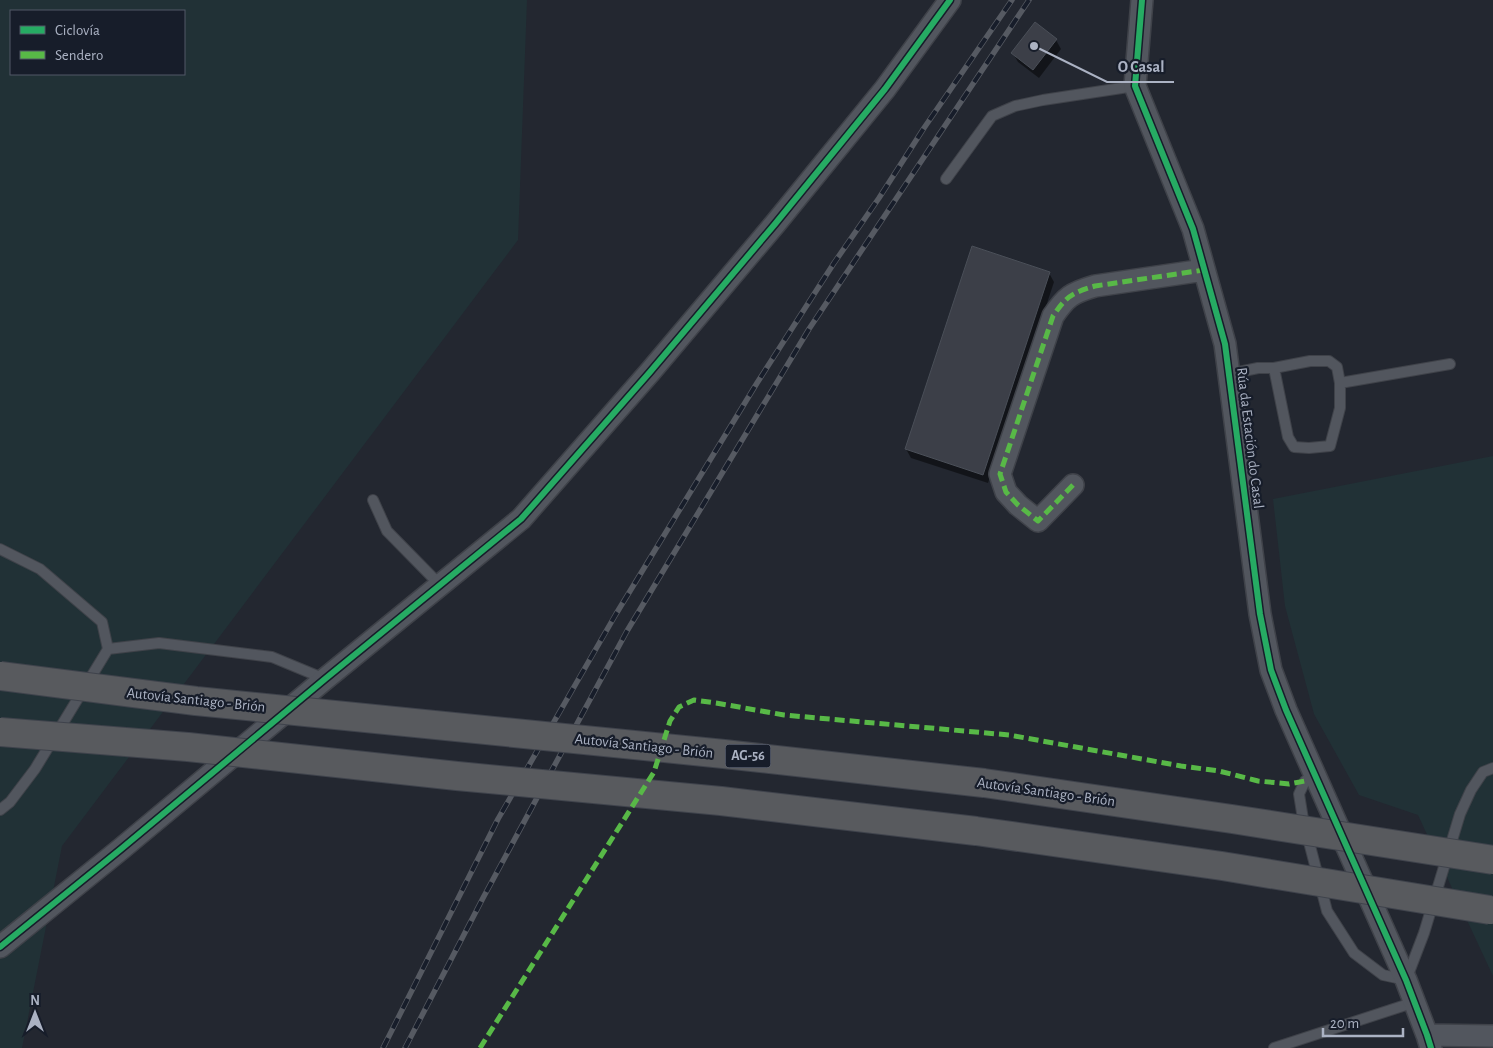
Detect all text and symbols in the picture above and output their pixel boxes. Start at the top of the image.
legend [10,10,185,75]
text: Ciclovía [55,23,100,38]
text: Sendero [55,48,103,63]
callout: O Casal [1107,51,1174,82]
text: O Casal [1118,59,1164,75]
street label: Rúa da Estación do Casal [1234,367,1266,509]
street label: Autovía Santiago - Brión [126,685,266,715]
street label: Autovía Santiago - Brión [574,731,714,761]
road number: AG-56 [726,744,770,768]
street label: Autovía Santiago - Brión [976,775,1116,809]
north arrow [10,988,60,1038]
text: N [30,994,40,1008]
scale bar [1323,1006,1403,1038]
text: 20 m [1330,1016,1359,1031]

